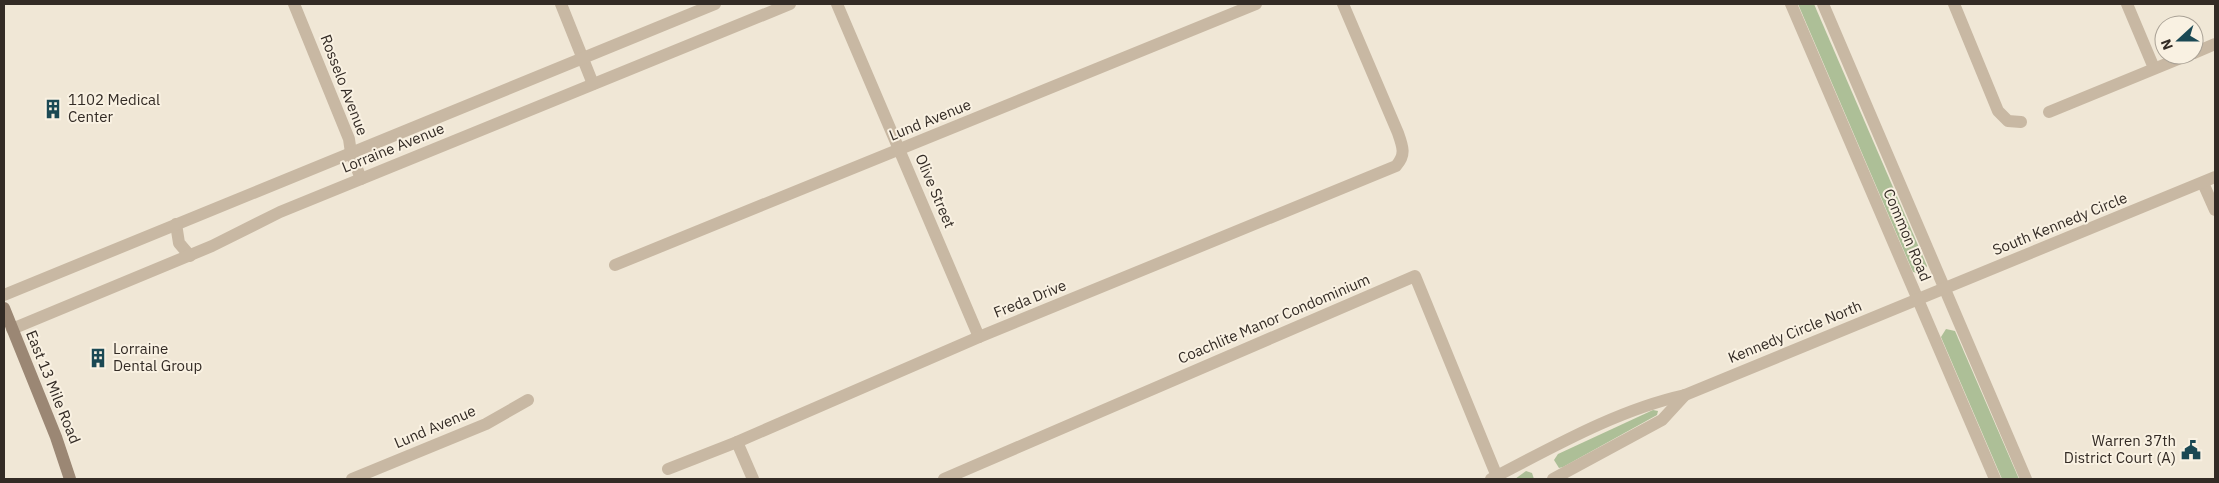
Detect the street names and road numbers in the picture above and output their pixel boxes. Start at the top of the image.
street label: Rosselo Avenue [316,32,372,138]
street label: Lund Avenue [886,94,974,145]
street label: Lorraine Avenue [339,118,447,177]
street label: Olive Street [911,151,960,231]
street label: Common Road [1879,186,1936,284]
street label: South Kennedy Circle [1990,188,2130,259]
street label: Coachlite Manor Condominium [1175,269,1373,368]
street label: Freda Drive [991,275,1069,322]
street label: Kennedy Circle North [1725,296,1864,367]
street label: East 13 Mile Road [22,327,85,446]
street label: Lund Avenue [391,401,478,452]

